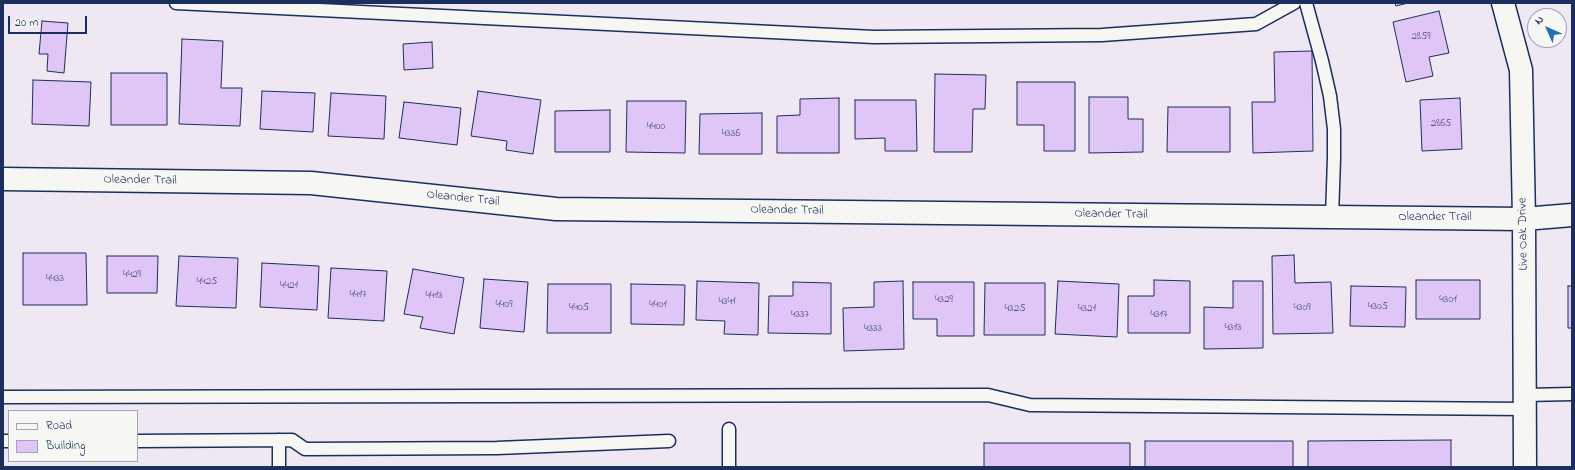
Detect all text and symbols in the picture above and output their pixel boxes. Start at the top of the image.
scale bar [10,8,89,34]
north arrow [1527,8,1567,48]
text: N [1531,12,1548,29]
text: 20 m [15,14,38,32]
house number: 2859 [1411,30,1431,44]
house number: 2865 [1431,117,1451,131]
house number: 4400 [647,120,665,134]
house number: 4336 [722,127,740,141]
street label: Oleander Trail [103,173,177,189]
street label: Oleander Trail [426,187,500,211]
street label: Live Oak Drive [1516,197,1532,271]
street label: Oleander Trail [750,203,824,219]
street label: Oleander Trail [1074,207,1148,223]
street label: Oleander Trail [1398,210,1472,226]
house number: 4429 [123,268,141,282]
house number: 4433 [46,272,64,286]
house number: 4425 [197,275,217,289]
house number: 4421 [280,279,298,293]
house number: 4417 [349,288,367,302]
house number: 4413 [425,289,443,303]
house number: 4329 [935,293,953,307]
house number: 4301 [1439,293,1457,307]
house number: 4341 [718,295,736,309]
house number: 4409 [495,298,513,312]
house number: 4401 [649,298,667,312]
house number: 4305 [1368,300,1388,314]
house number: 4405 [569,301,589,315]
house number: 4309 [1293,301,1311,315]
house number: 4325 [1005,302,1025,316]
house number: 4321 [1078,302,1096,316]
house number: 4337 [791,308,809,322]
house number: 4317 [1150,308,1168,322]
house number: 4313 [1224,321,1242,335]
house number: 4333 [864,322,882,336]
legend [8,410,138,462]
text: Road [46,417,72,435]
text: Building [46,437,85,455]

